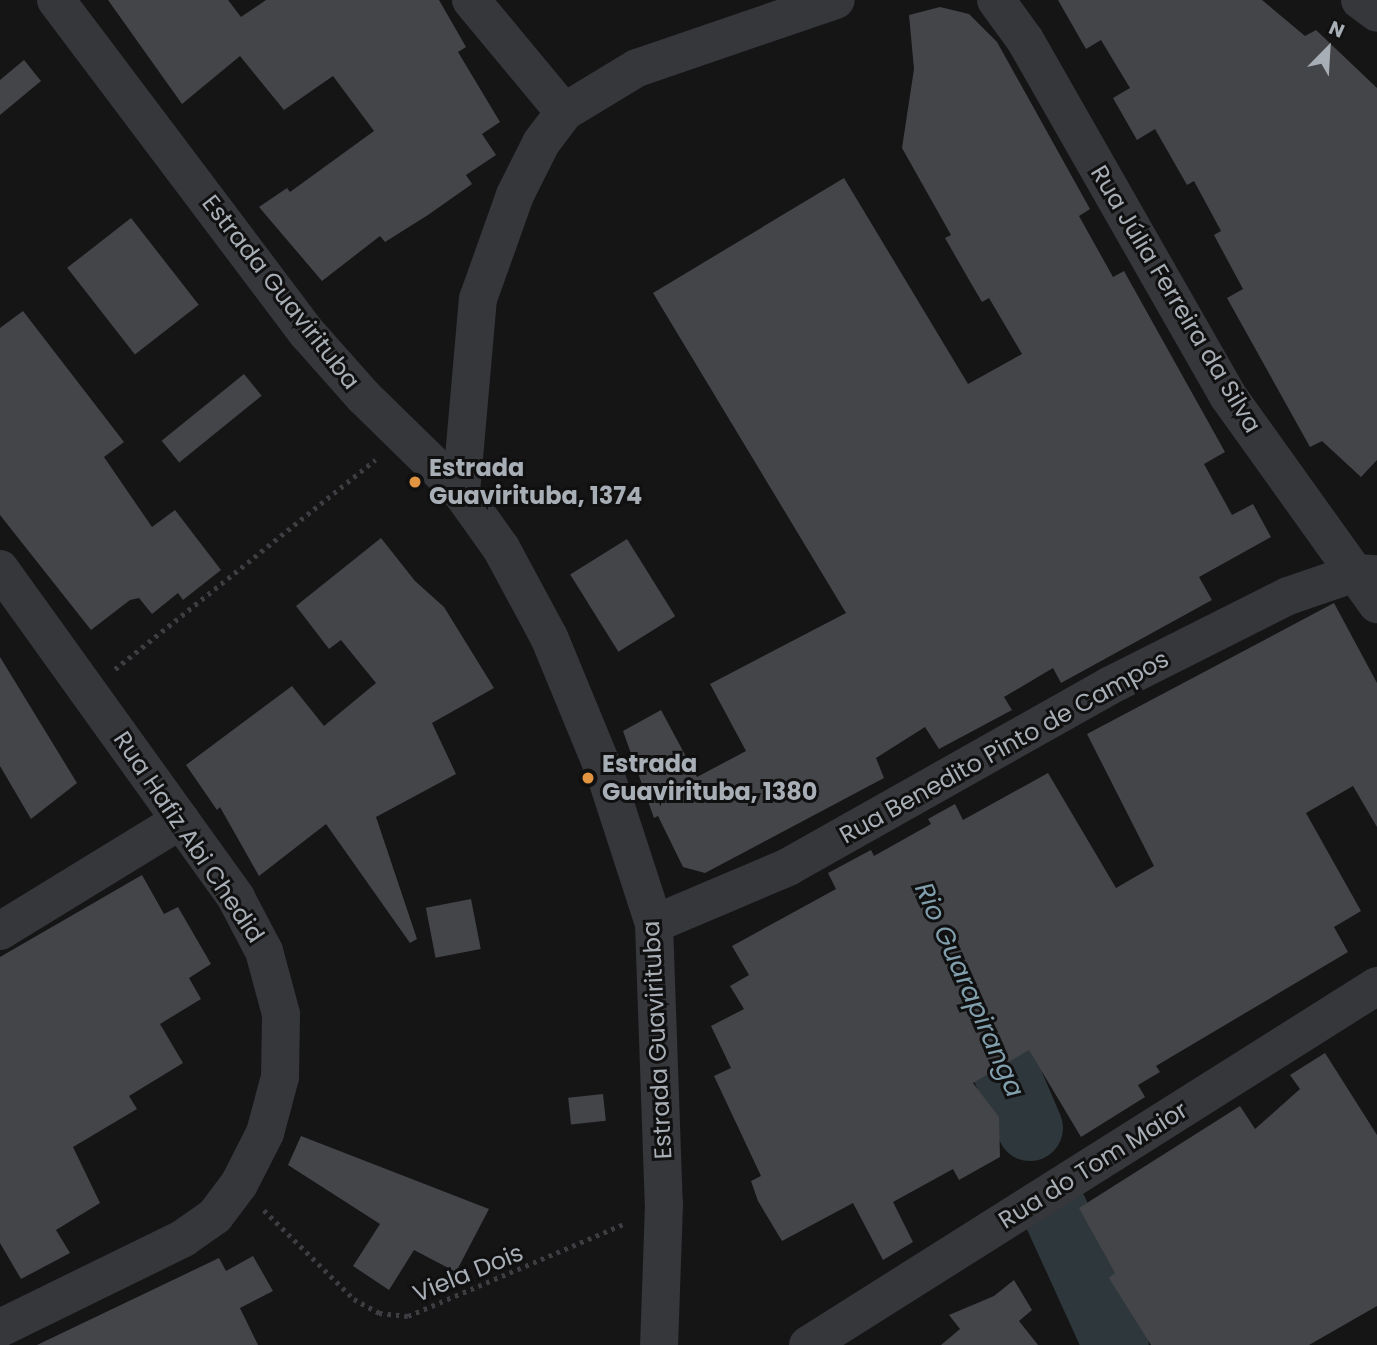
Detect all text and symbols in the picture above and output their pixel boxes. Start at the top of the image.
north arrow [1293,14,1363,84]
text: N [1325,14,1349,45]
street label: Rua Júlia Ferreira da Silva [1085,160,1267,438]
street label: Estrada Guavirituba [196,189,366,395]
place label: Estrada Guavirituba, 1374 [429,454,642,510]
marker: Estrada Guavirituba, 1374 [407,474,423,490]
street label: Rua Benedito Pinto de Campos [834,644,1174,850]
street label: Rua Hafiz Abi Chedid [108,726,270,948]
place label: Estrada Guavirituba, 1380 [602,750,817,806]
marker: Estrada Guavirituba, 1380 [580,770,596,786]
water label: Rio Guarapiranga [908,878,1030,1102]
street label: Estrada Guavirituba [636,920,678,1160]
street label: Rua do Tom Maior [993,1095,1193,1235]
street label: Viela Dois [409,1238,527,1308]

